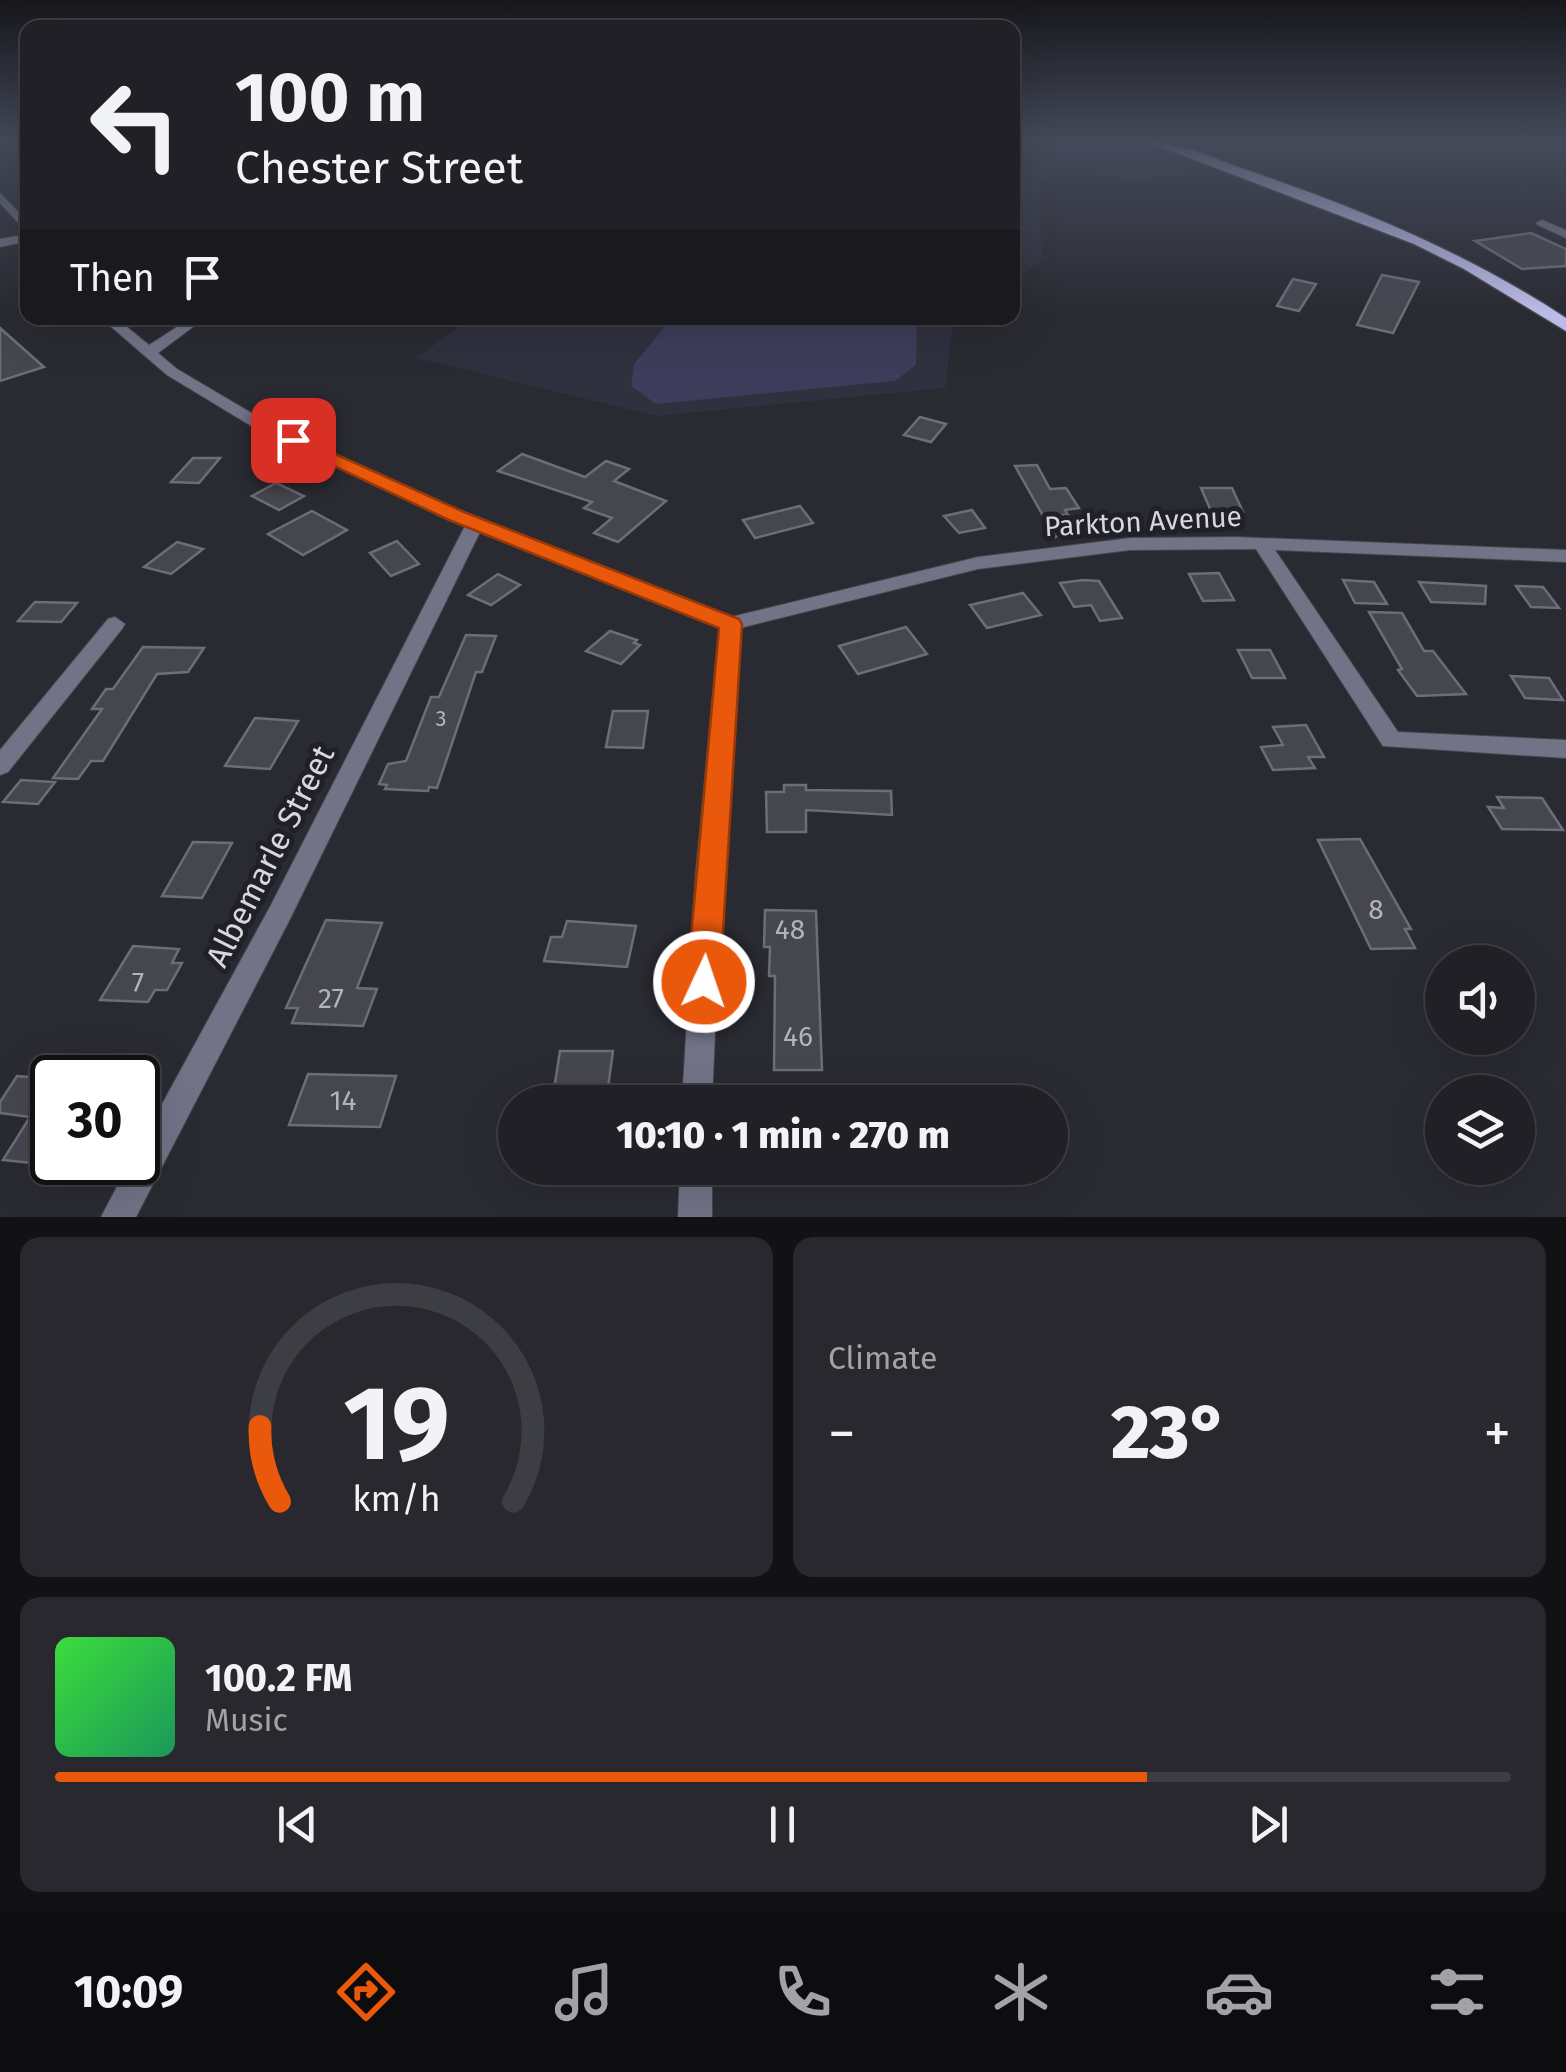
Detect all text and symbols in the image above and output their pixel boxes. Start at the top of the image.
text: 100 m [235,56,425,140]
icon: left [70,60,200,190]
text: Chester Street [235,141,523,195]
icon: arrive [175,250,230,305]
text: Then [70,255,155,301]
pin [251,398,336,483]
icon: arrive [266,413,321,468]
street label: Parkton Avenue [1043,500,1243,543]
house number: 3 [436,705,446,732]
street label: Albemarle Street [198,739,342,973]
house number: 8 [1368,893,1384,926]
house number: 48 [775,913,805,946]
position arrow [652,930,756,1034]
map controls [1425,945,1535,1185]
button: sound [1425,945,1535,1055]
house number: 7 [132,966,144,999]
house number: 27 [318,982,344,1015]
house number: 46 [783,1020,813,1053]
speed limit sign: 30 [30,1055,160,1185]
button: layers [1425,1075,1535,1185]
house number: 14 [329,1084,357,1117]
text: 10:10 · 1 min · 270 m [616,1112,950,1158]
text: Climate [828,1339,937,1377]
text: 19 [343,1362,450,1487]
text: 23° [1111,1388,1228,1478]
text: − [828,1401,856,1467]
text: + [1484,1401,1511,1467]
text: km/h [352,1478,441,1520]
text: 100.2 FM [205,1655,352,1701]
text: Music [205,1701,288,1739]
icon: previous [270,1797,325,1852]
icon: pause [755,1797,810,1852]
icon: next [1241,1797,1296,1852]
icon: directions [331,1957,401,2027]
icon: music [549,1957,619,2027]
icon: phone [768,1957,838,2027]
icon: climate [986,1957,1056,2027]
icon: car [1204,1957,1274,2027]
icon: filters [1422,1957,1492,2027]
text: 10:09 [74,1965,183,2019]

